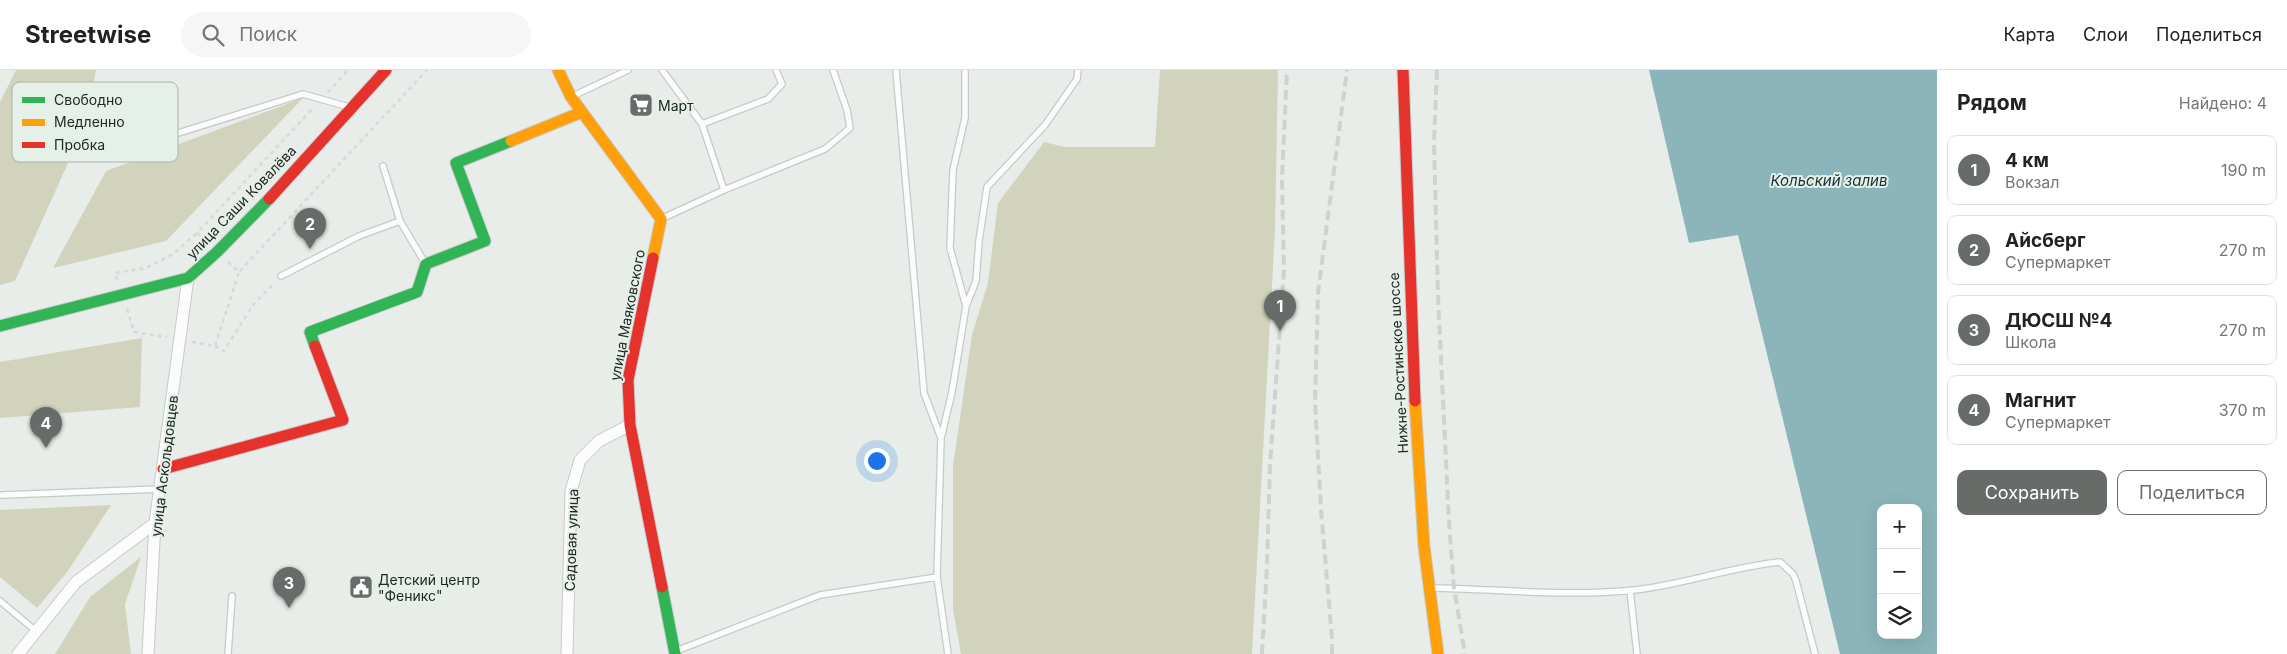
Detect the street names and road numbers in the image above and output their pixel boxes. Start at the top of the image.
street label: улица Саши Ковалёва [183,142,299,262]
street label: улица Маяковского [606,248,648,382]
street label: Нижне-Ростинское шоссе [1385,272,1411,454]
street label: улица Аскольдовцев [147,394,181,538]
street label: Садовая улица [561,488,581,592]

